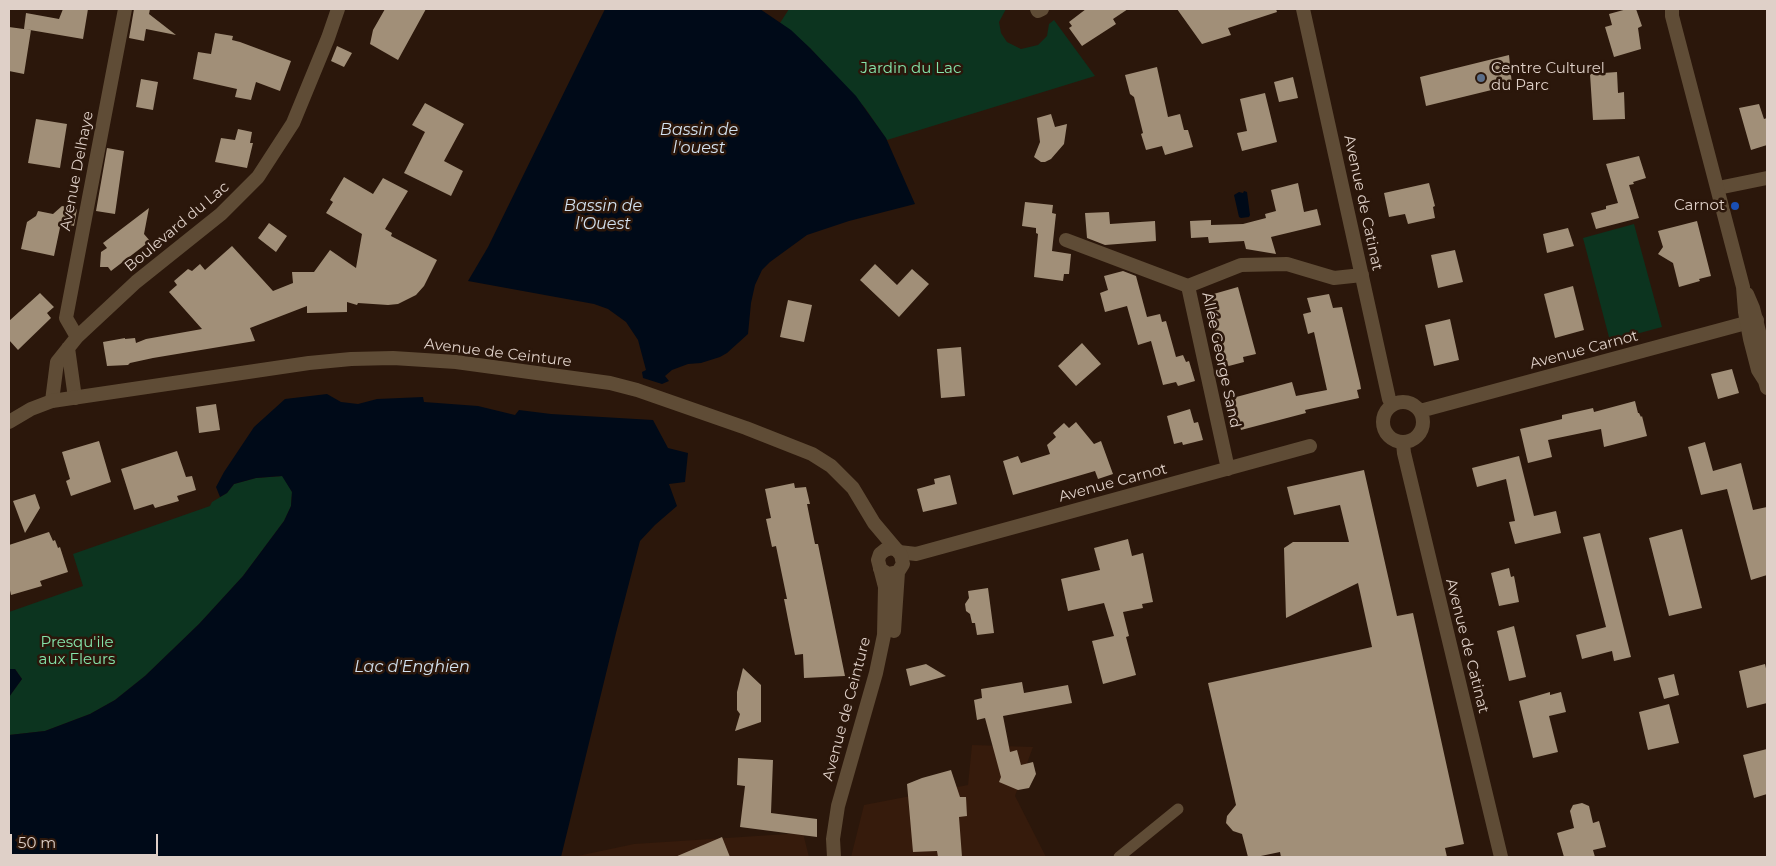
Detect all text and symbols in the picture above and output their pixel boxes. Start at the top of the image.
park label: Jardin du Lac [861,60,961,78]
place label: Centre Culturel du Parc [1491,60,1605,95]
marker: Centre Culturel du Parc [1475,72,1487,84]
street label: Avenue Delhaye [57,110,97,232]
water label: Bassin de l'ouest [660,120,738,158]
street label: Avenue de Catinat [1340,134,1386,272]
street label: Boulevard du Lac [121,178,233,276]
water label: Bassin de l'Ouest [564,196,642,234]
place label: Carnot [1674,197,1725,215]
marker: Carnot [1729,200,1741,212]
street label: Allée George Sand [1198,290,1244,430]
street label: Avenue Carnot [1528,327,1640,373]
street label: Avenue de Ceinture [423,335,573,371]
street label: Avenue Carnot [1057,460,1169,506]
street label: Avenue de Catinat [1442,577,1492,715]
park label: Presqu'ile aux Fleurs [39,634,115,669]
street label: Avenue de Ceinture [819,635,875,783]
water label: Lac d'Enghien [354,657,470,677]
scale bar [12,824,160,856]
text: 50 m [18,833,56,852]

